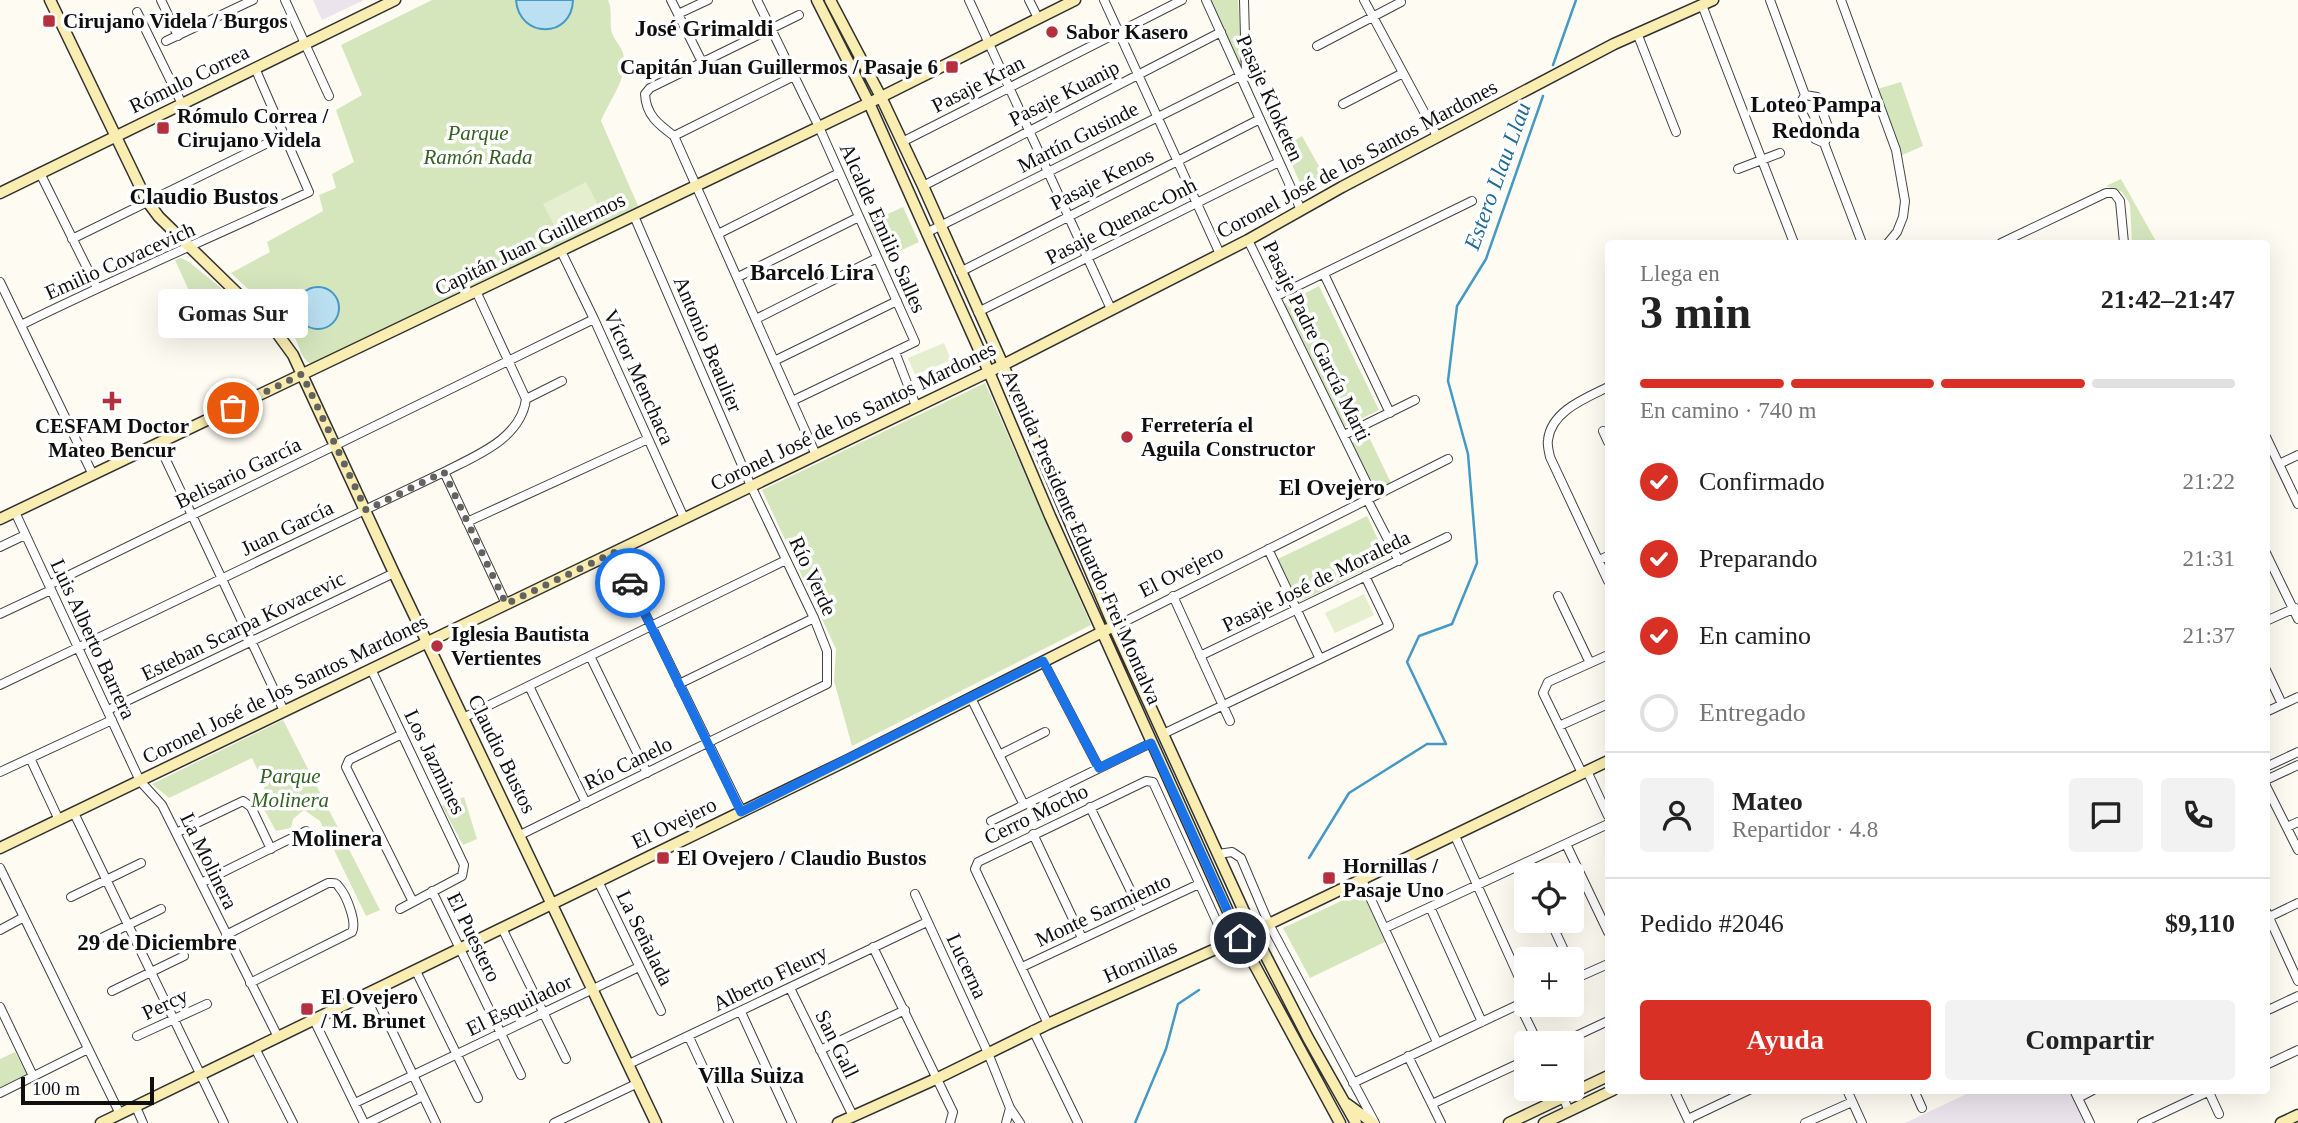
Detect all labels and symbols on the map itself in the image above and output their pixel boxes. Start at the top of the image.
place label: Cirujano Videla / Burgos [63,9,288,33]
marker: Cirujano Videla / Burgos [41,13,57,29]
district label: José Grimaldi [635,16,774,41]
place label: Sabor Kasero [1066,20,1188,44]
marker: Sabor Kasero [1044,24,1060,40]
street label: Pasaje Kloketen [1231,31,1309,165]
street label: Rómulo Correa [125,39,253,118]
street label: Pasaje Kran [928,50,1029,118]
place label: Capitán Juan Guillermos / Pasaje 6 [620,55,938,79]
street label: Pasaje Kuanip [1005,55,1123,131]
marker: Capitán Juan Guillermos / Pasaje 6 [944,59,960,75]
street label: Coronel José de los Santos Mardones [1213,75,1501,243]
district label: Loteo Pampa Redonda [1751,92,1882,143]
street label: Martín Gusinde [1014,96,1142,178]
water label: Estero Llau Llau [1459,99,1536,254]
place label: Rómulo Correa / Cirujano Videla [177,104,329,152]
marker: Rómulo Correa / Cirujano Videla [155,120,171,136]
park label: Parque Ramón Rada [422,121,533,169]
street label: Alcalde Emilio Salles [835,139,931,317]
street label: Pasaje Kenos [1046,143,1158,215]
street label: Pasaje Quenac-Onh [1042,172,1201,269]
district label: Claudio Bustos [130,184,279,209]
street label: Capitán Juan Guillermos [431,187,629,301]
street label: Emilio Covacevich [41,217,199,305]
street label: Pasaje Padre García Marti [1258,237,1376,445]
district label: Barceló Lira [750,260,875,285]
street label: Antonio Beaulier [669,272,747,416]
callout: Gomas Sur [158,289,308,338]
street label: Víctor Menchaca [599,306,680,449]
street label: Coronel José de los Santos Mardones [706,336,1000,496]
street label: Avenida Presidente Eduardo Frei Montalva [997,366,1167,709]
pin [203,378,263,438]
marker: CESFAM Doctor Mateo Bencur [102,391,122,411]
place label: Ferretería el Aguila Constructor [1141,413,1315,461]
place label: CESFAM Doctor Mateo Bencur [35,414,189,462]
marker: Ferretería el Aguila Constructor [1119,429,1135,445]
street label: Belisario García [171,432,305,514]
district label: El Ovejero [1279,475,1385,500]
street label: Juan García [237,495,338,561]
street label: Pasaje José de Moraleda [1218,525,1414,637]
street label: Río Verde [784,533,842,619]
street label: El Ovejero [1135,540,1227,602]
courier [595,548,665,618]
street label: Luis Alberto Barrera [45,555,141,723]
street label: Esteban Scarpa Kovacevic [137,566,349,686]
street label: Coronel José de los Santos Mardones [138,609,432,769]
place label: Iglesia Bautista Vertientes [451,622,590,670]
marker: Iglesia Bautista Vertientes [429,638,445,654]
street label: Claudio Bustos [463,691,541,817]
street label: Los Jazmines [399,706,471,818]
street label: Río Canelo [580,731,676,795]
park label: Parque Molinera [250,764,329,812]
street label: Cerro Mocho [980,779,1092,849]
street label: El Ovejero [628,792,720,854]
street label: La Molinera [175,809,243,914]
district label: Molinera [292,826,383,851]
place label: El Ovejero / Claudio Bustos [677,846,926,870]
marker: El Ovejero / Claudio Bustos [655,850,671,866]
place label: Hornillas / Pasaje Uno [1343,854,1444,902]
street label: Monte Sarmiento [1032,868,1174,952]
marker: Hornillas / Pasaje Uno [1321,870,1337,886]
street label: La Señalada [612,886,679,990]
street label: El Puestero [442,888,506,986]
pin [1210,908,1270,968]
district label: 29 de Diciembre [77,930,237,955]
street label: Lucerna [942,930,993,1003]
street label: Hornillas [1099,934,1181,988]
street label: Alberto Fleury [709,940,832,1016]
street label: El Esquilador [462,969,576,1041]
street label: Percy [138,983,192,1025]
place label: El Ovejero / M. Brunet [320,985,425,1033]
marker: El Ovejero / M. Brunet [299,1001,315,1017]
street label: San Gall [810,1006,864,1082]
district label: Villa Suiza [698,1063,804,1088]
scale bar [21,1074,154,1106]

